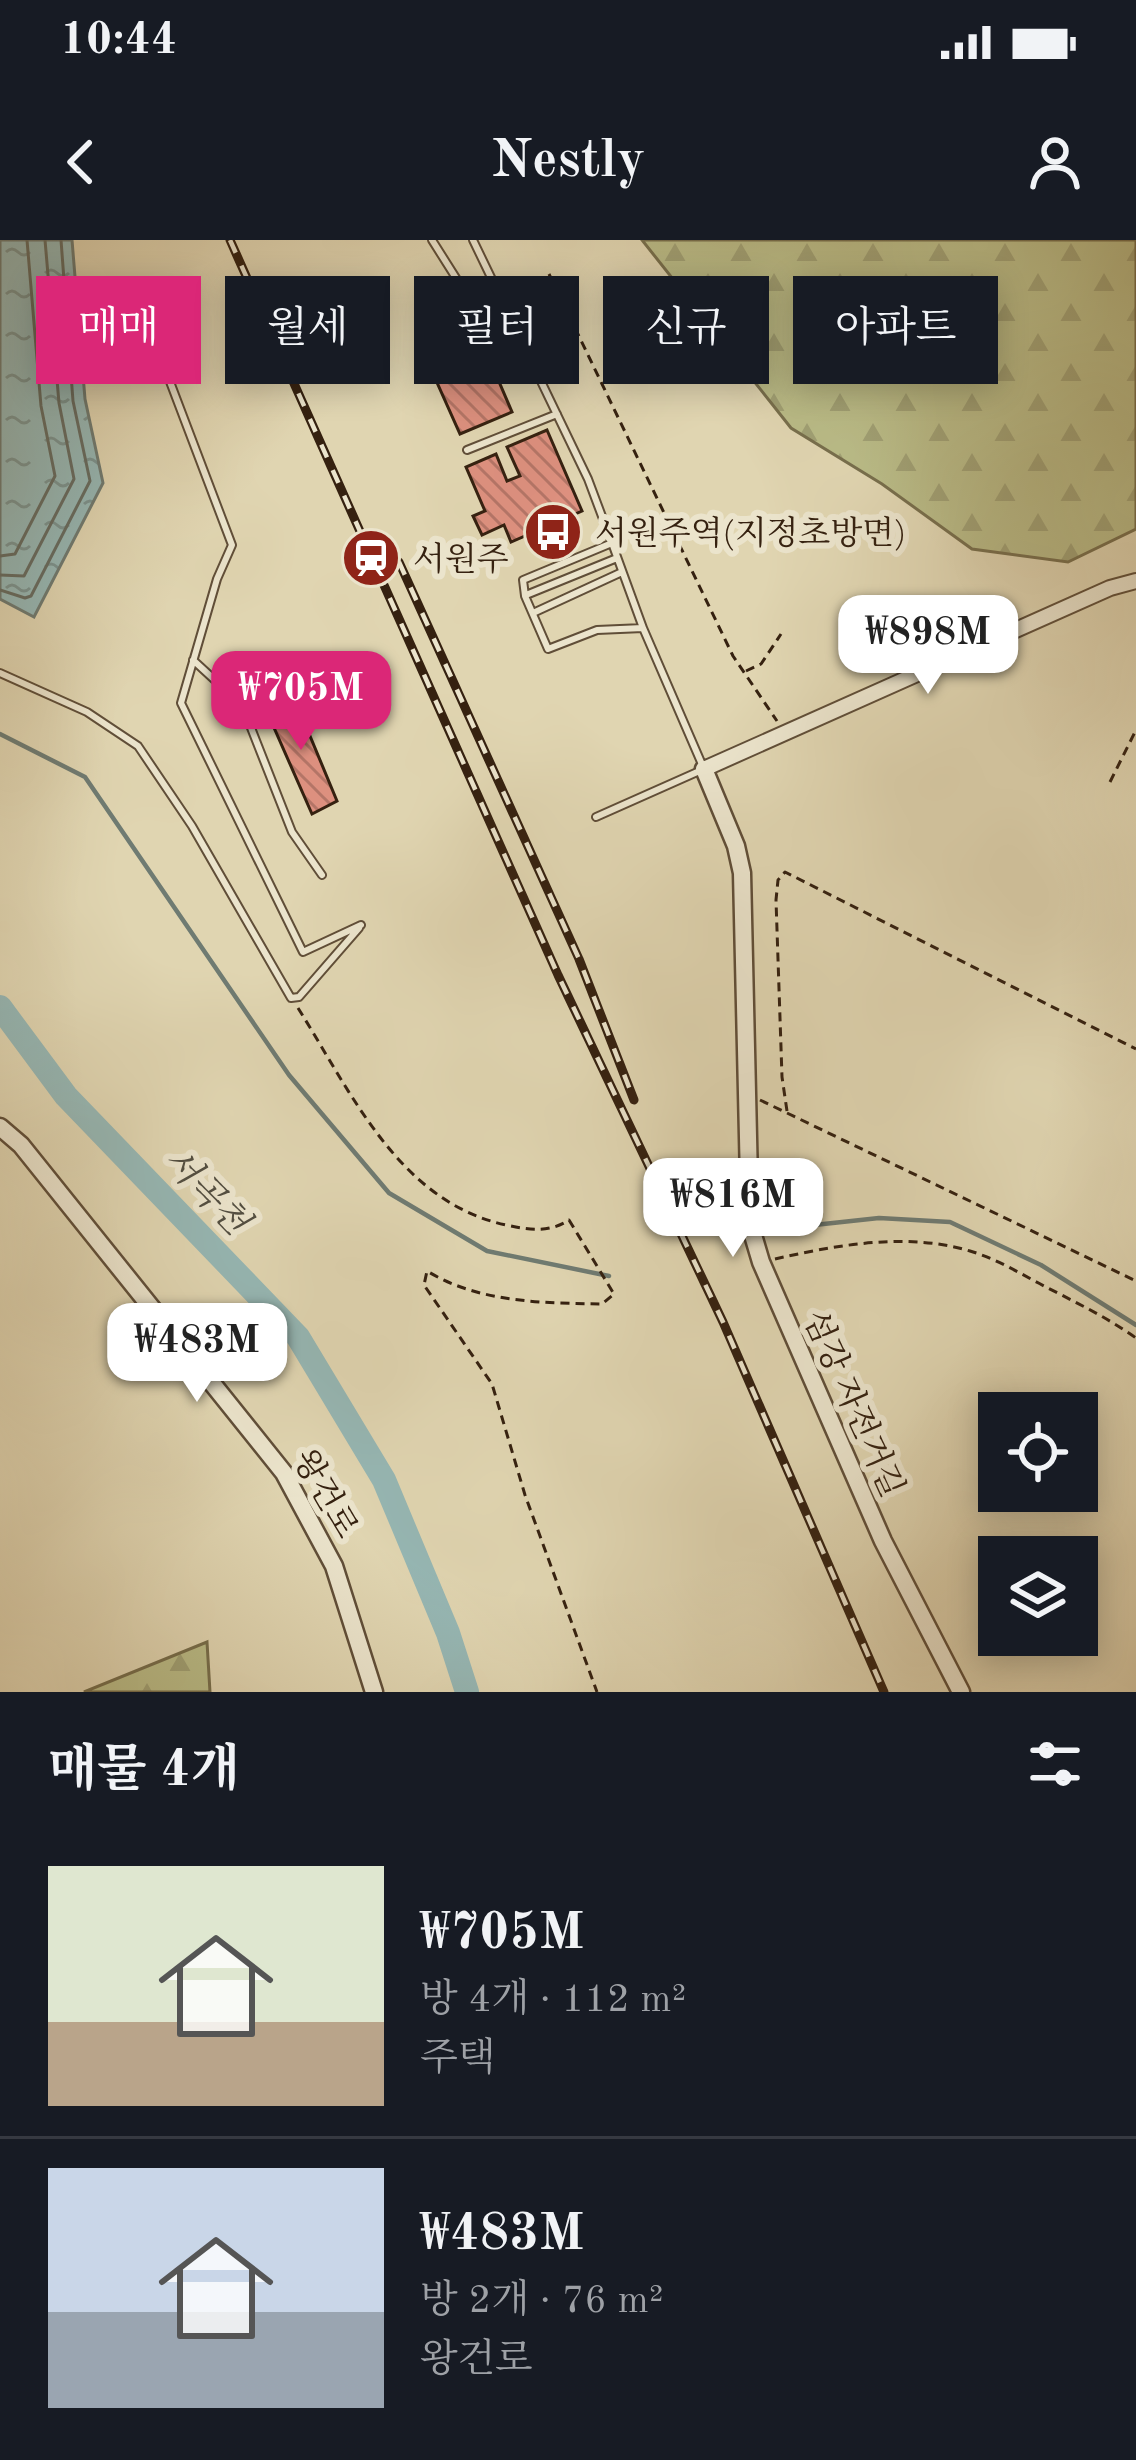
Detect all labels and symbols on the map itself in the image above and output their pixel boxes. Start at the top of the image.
bus stop icon: 서원주역(지정초방면) [522,501,584,563]
place label: 서원주역(지정초방면) [595,515,906,552]
station icon: 서원주 [340,527,402,589]
place label: 서원주 [413,541,509,578]
pin: ₩898M [844,595,1012,697]
pin: ₩705M [217,651,385,753]
water label: 서곡천 [155,1140,258,1244]
pin: ₩816M [649,1158,817,1260]
pin: ₩483M [113,1303,281,1405]
street label: 섬강 자전거길 [796,1304,911,1503]
street label: 왕건로 [286,1443,366,1545]

